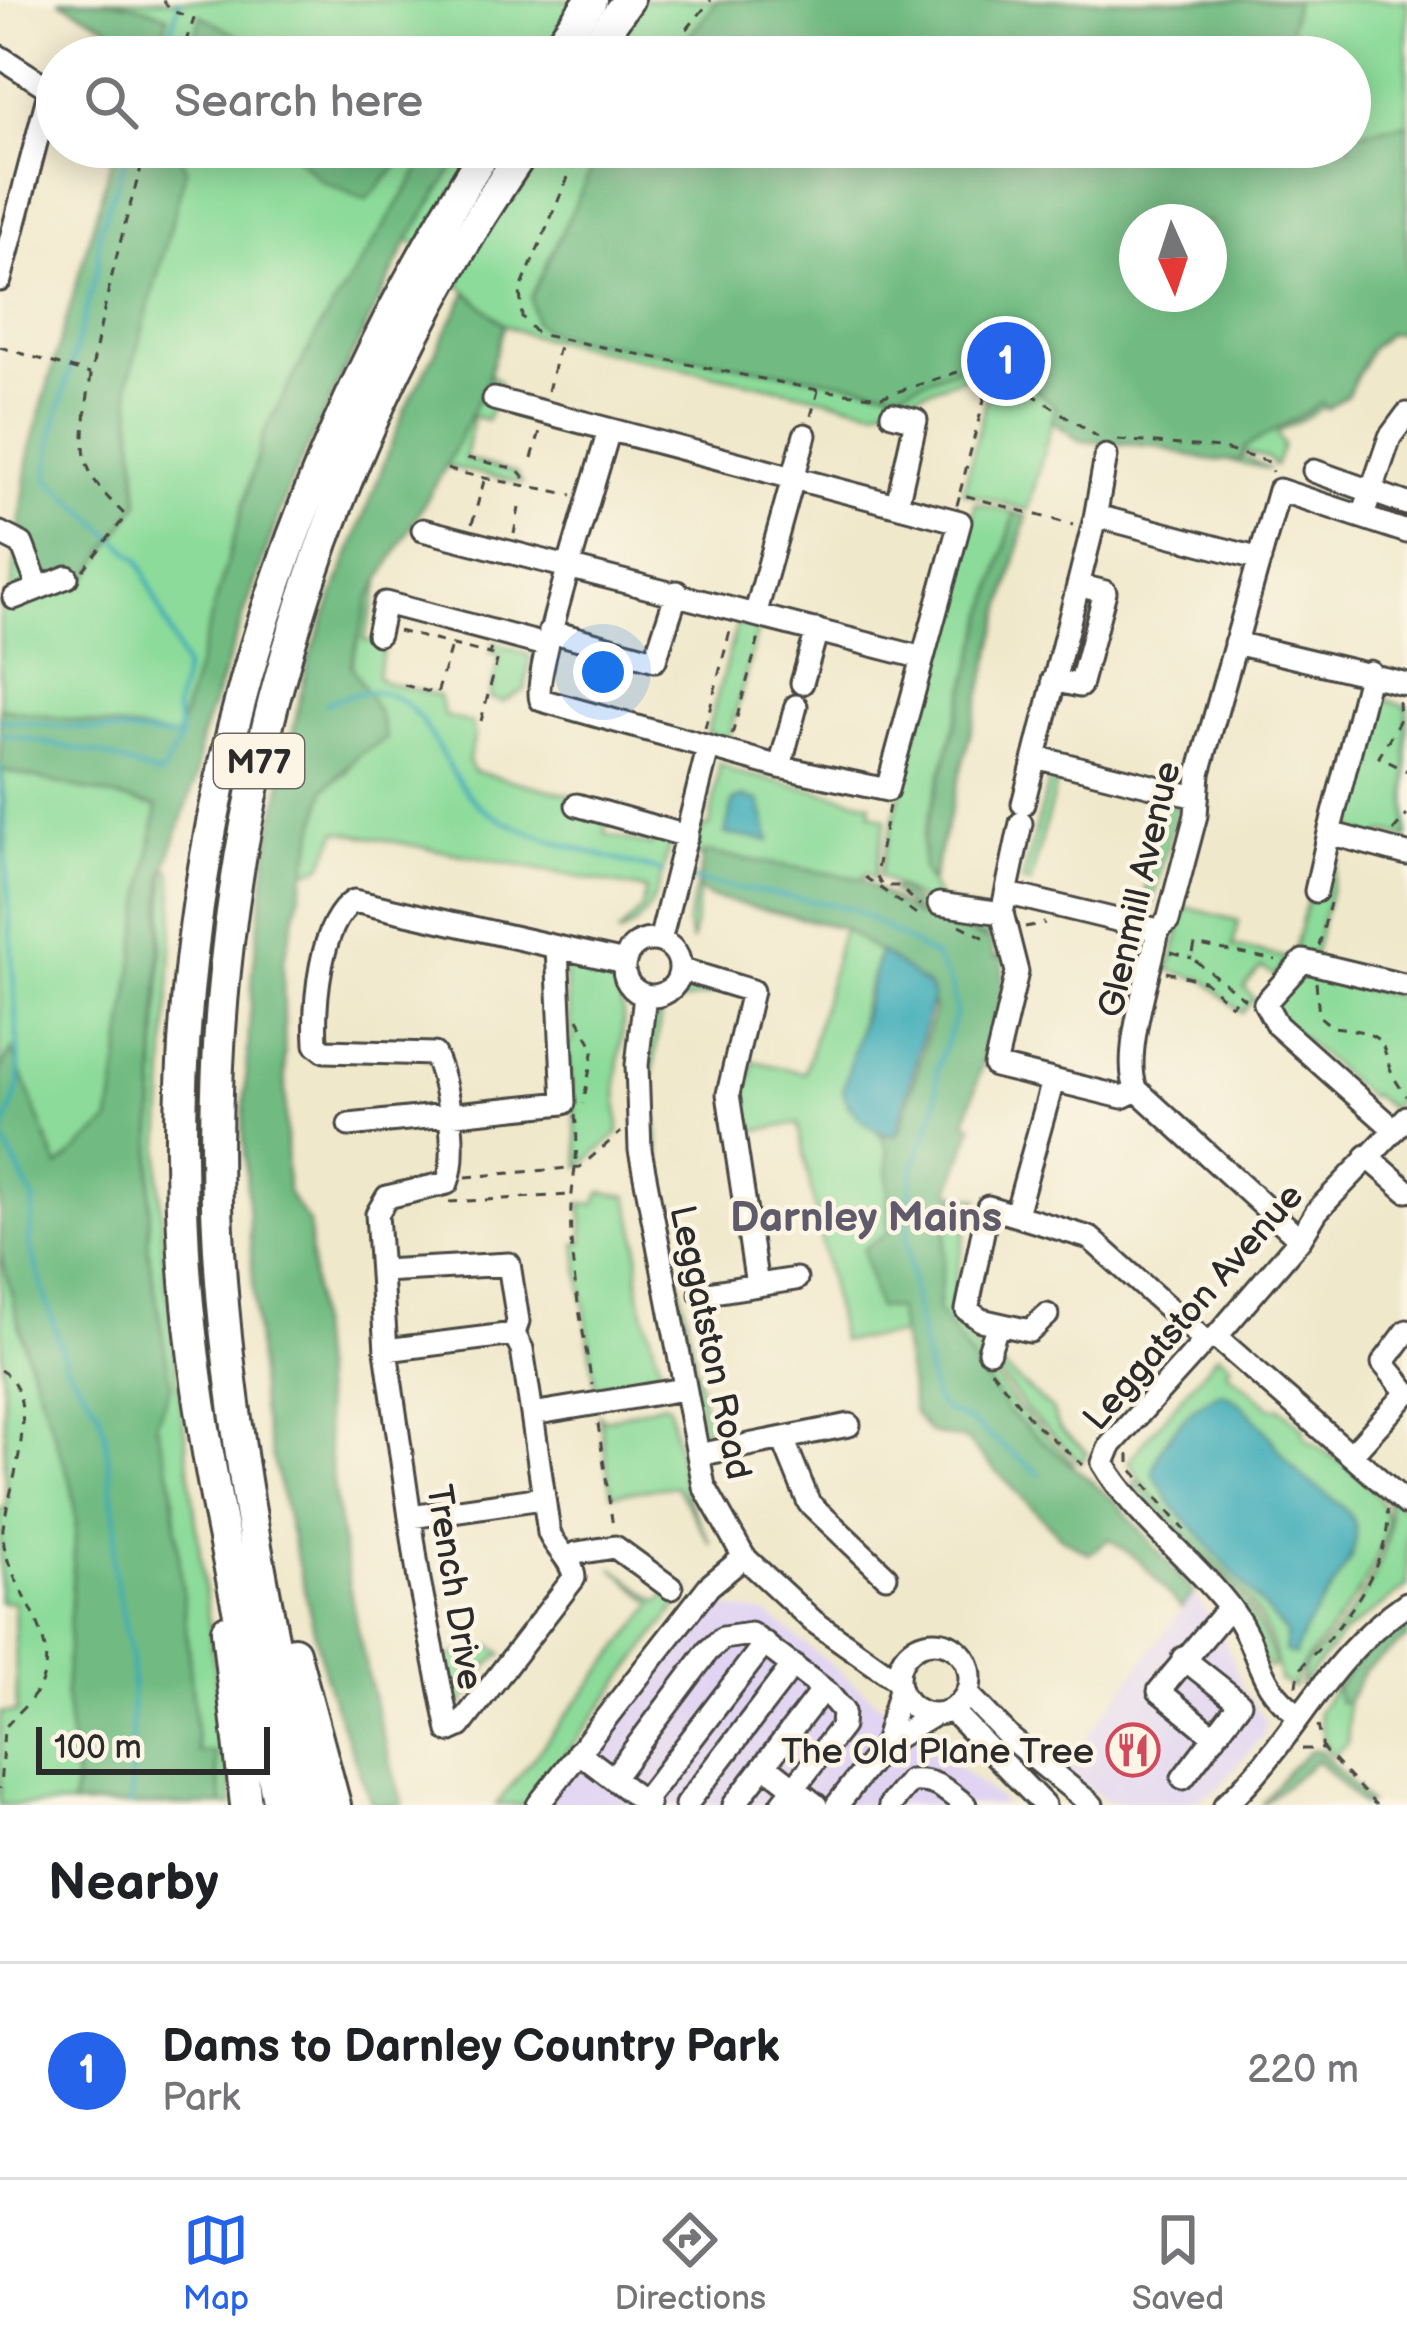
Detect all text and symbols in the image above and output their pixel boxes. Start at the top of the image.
search box [36,36,1371,168]
icon: search [78,69,144,135]
text: Search here [174,75,423,130]
north arrow [1119,204,1227,312]
pin: 1 [967,316,1045,406]
your location [573,642,633,702]
road number: M77 [214,734,304,788]
street label: Glenmill Avenue [1090,757,1191,1022]
street label: Leggatston Avenue [1075,1175,1313,1440]
district label: Darnley Mains [730,1193,1002,1244]
street label: Leggatston Road [660,1202,760,1483]
street label: Trench Drive [416,1482,491,1693]
scale bar [36,1721,270,1774]
restaurant icon: The Old Plane Tree [1105,1722,1161,1778]
text: 100 m [54,1728,142,1768]
place label: The Old Plane Tree [781,1731,1094,1774]
text: Nearby [48,1853,219,1914]
text: Dams to Darnley Country Park [162,2020,780,2075]
text: 1 [79,2047,95,2094]
text: 220 m [1247,2047,1359,2094]
text: Park [162,2075,240,2122]
tab: Map [183,2207,249,2319]
tab: Directions [614,2207,766,2319]
tab: Saved [1132,2207,1224,2319]

